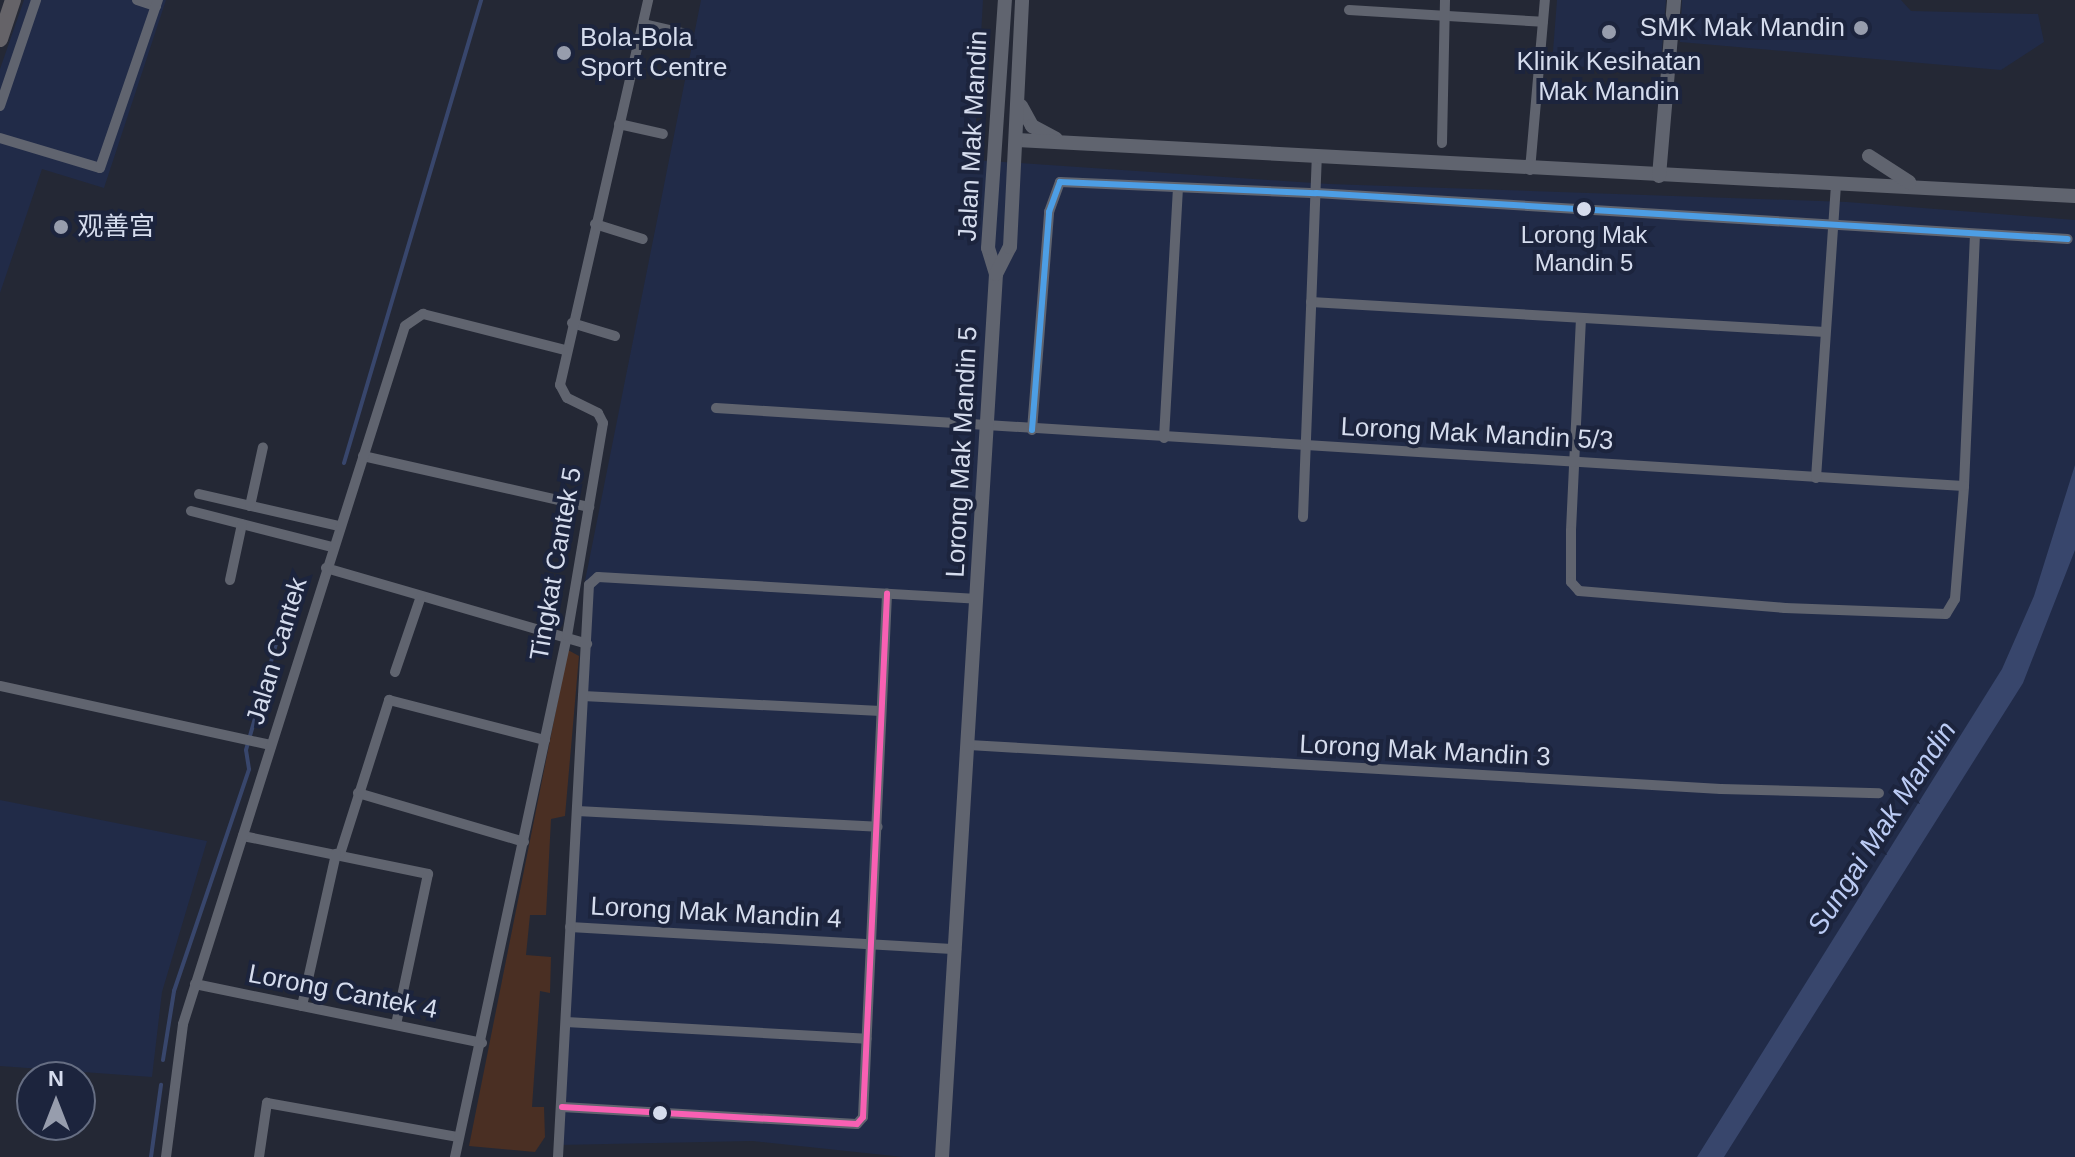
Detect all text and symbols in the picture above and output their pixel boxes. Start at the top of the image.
place label: SMK Mak Mandin [1640,12,1845,44]
marker: SMK Mak Mandin [1852,19,1870,37]
marker: Klinik Kesihatan Mak Mandin [1598,21,1620,43]
place label: Bola-Bola Sport Centre [580,22,727,84]
street label: Jalan Mak Mandin [952,30,994,242]
marker: Bola-Bola Sport Centre [555,44,573,62]
place label: Klinik Kesihatan Mak Mandin [1517,46,1701,108]
marker: Lorong Mak Mandin 5 [1576,201,1592,217]
place label: 观善宫 [77,211,155,243]
marker: 观善宫 [52,218,70,236]
place label: Lorong Mak Mandin 5 [1521,221,1647,277]
street label: Lorong Mak Mandin 5 [940,326,984,578]
street label: Lorong Mak Mandin 5/3 [1340,411,1614,457]
street label: Tingkat Cantek 5 [524,465,588,663]
street label: Jalan Cantek [240,574,314,728]
water label: Sungai Mak Mandin [1801,715,1963,941]
street label: Lorong Mak Mandin 3 [1299,729,1551,773]
street label: Lorong Mak Mandin 4 [590,891,842,935]
street label: Lorong Cantek 4 [246,958,440,1026]
north arrow [16,1061,96,1141]
text: N [48,1066,64,1091]
unlabelled marker [652,1105,668,1121]

